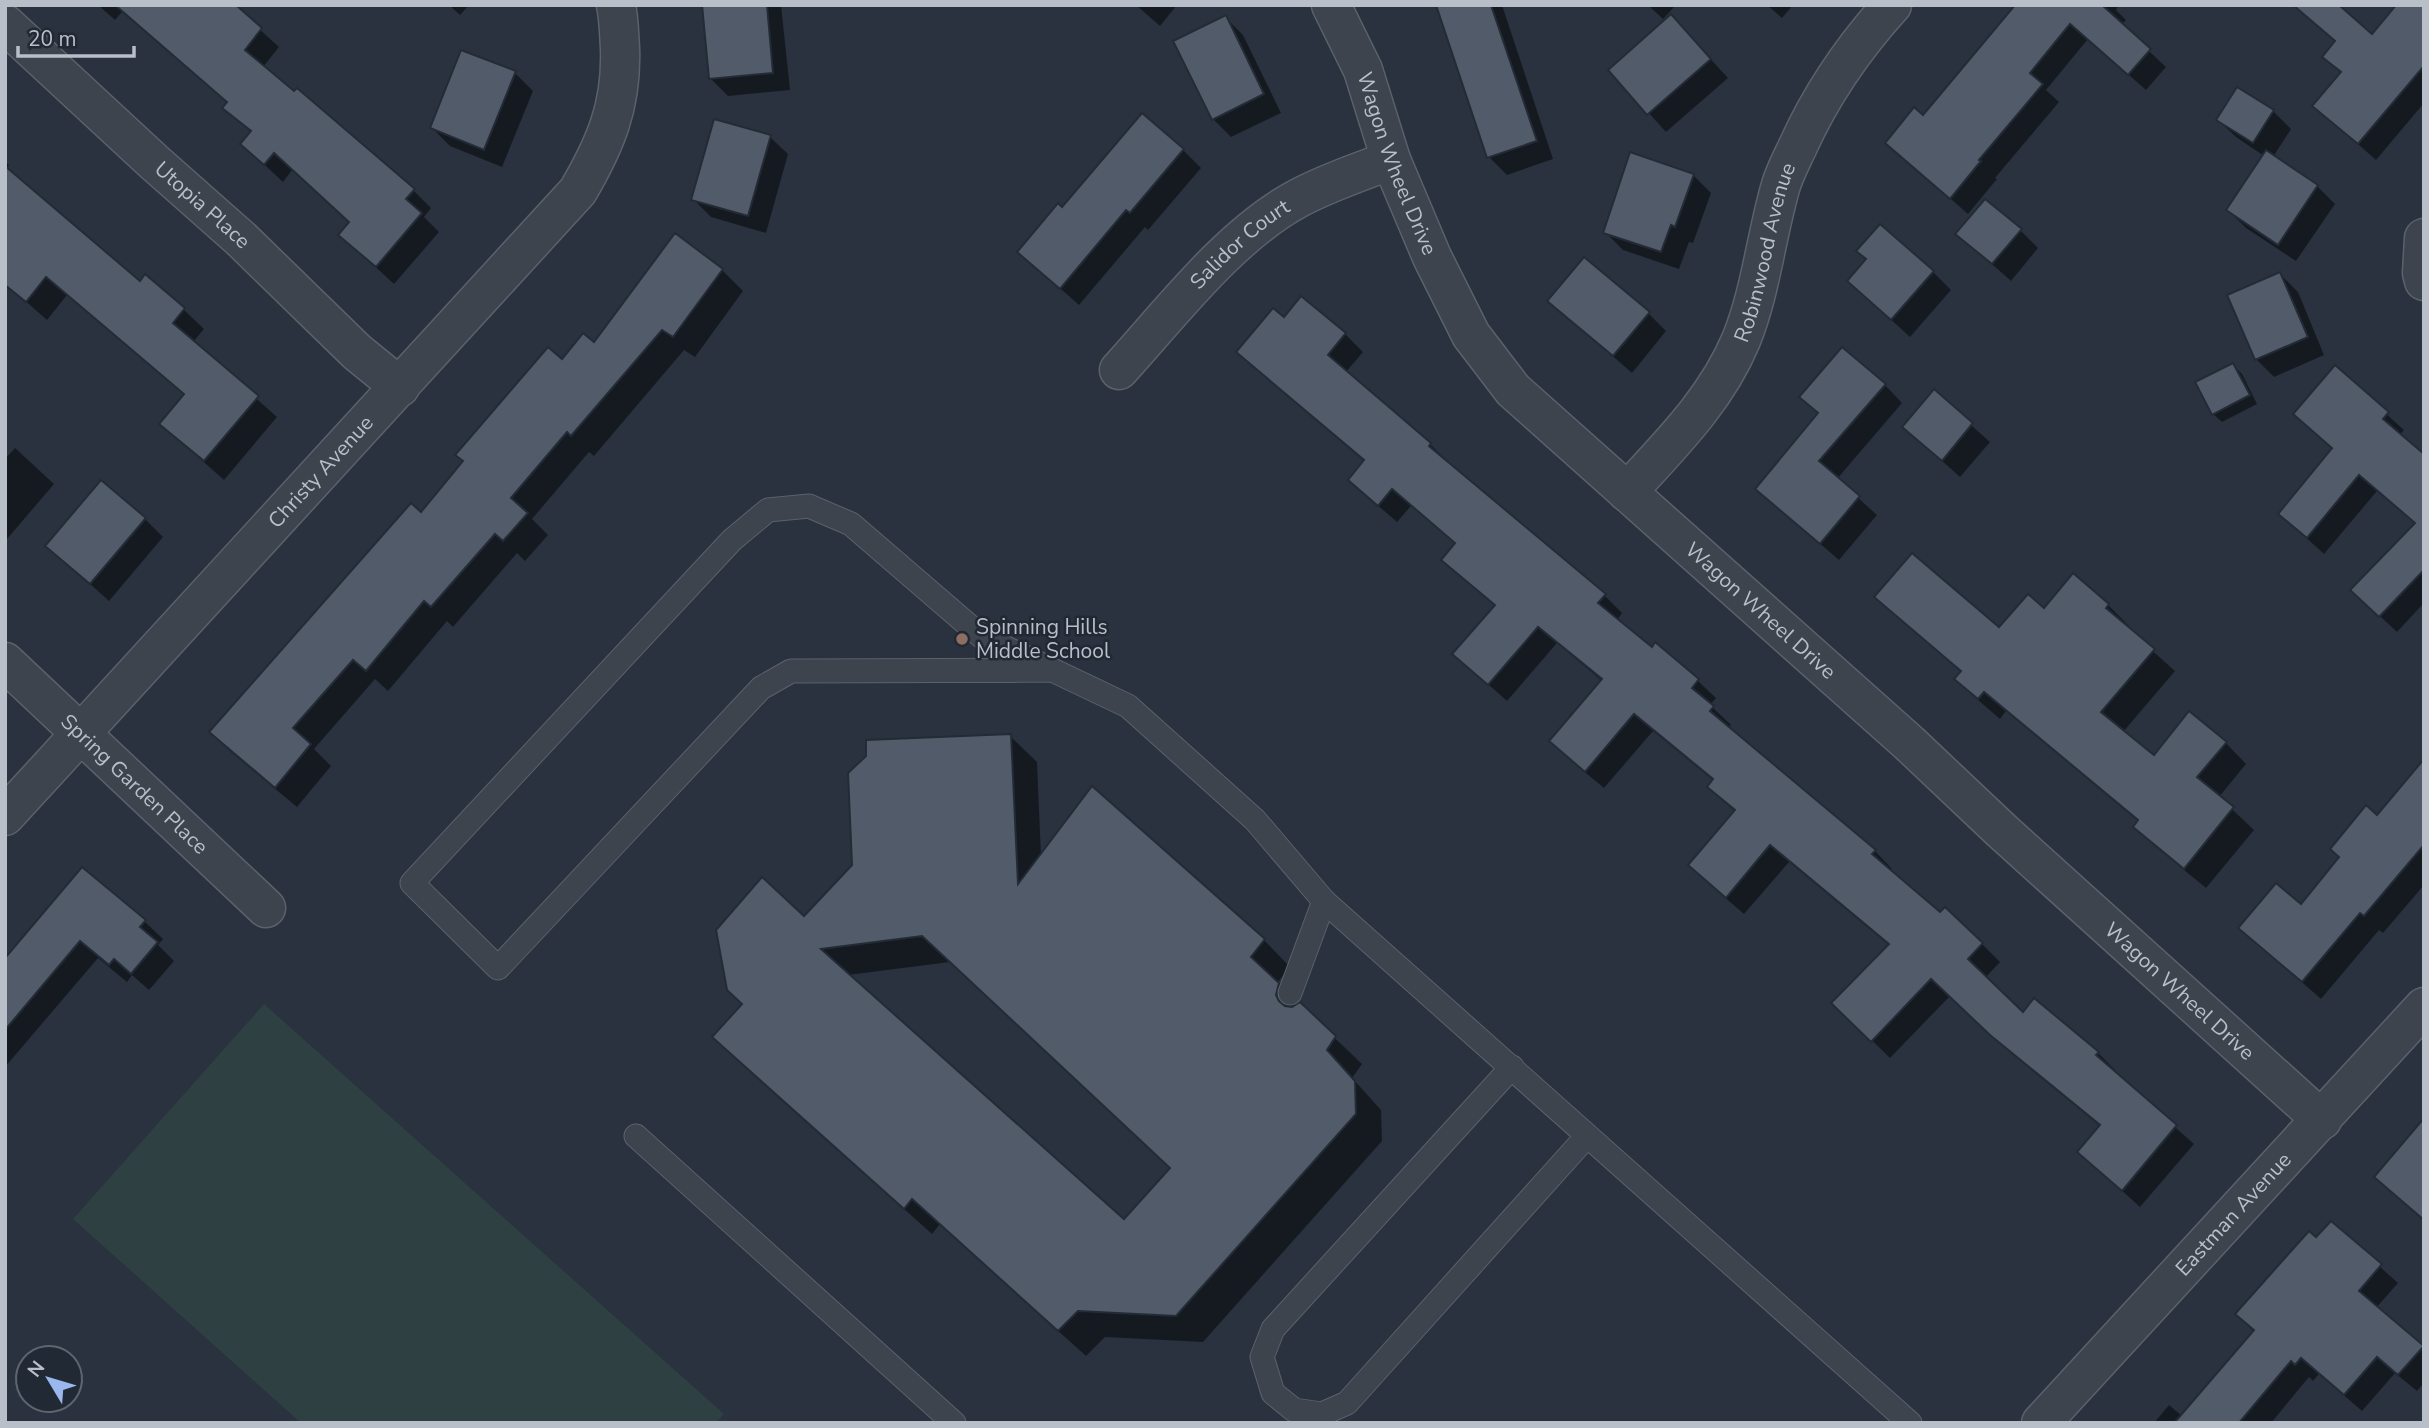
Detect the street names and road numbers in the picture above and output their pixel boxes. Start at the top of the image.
street label: Wagon Wheel Drive [1350,69,1444,259]
street label: Utopia Place [149,155,257,255]
street label: Robinwood Avenue [1728,158,1802,346]
street label: Salidor Court [1184,192,1295,295]
street label: Christy Avenue [262,409,379,534]
street label: Wagon Wheel Drive [1679,536,1842,685]
street label: Spring Garden Place [55,708,214,861]
street label: Wagon Wheel Drive [2098,916,2261,1066]
street label: Eastman Avenue [2169,1146,2297,1282]

